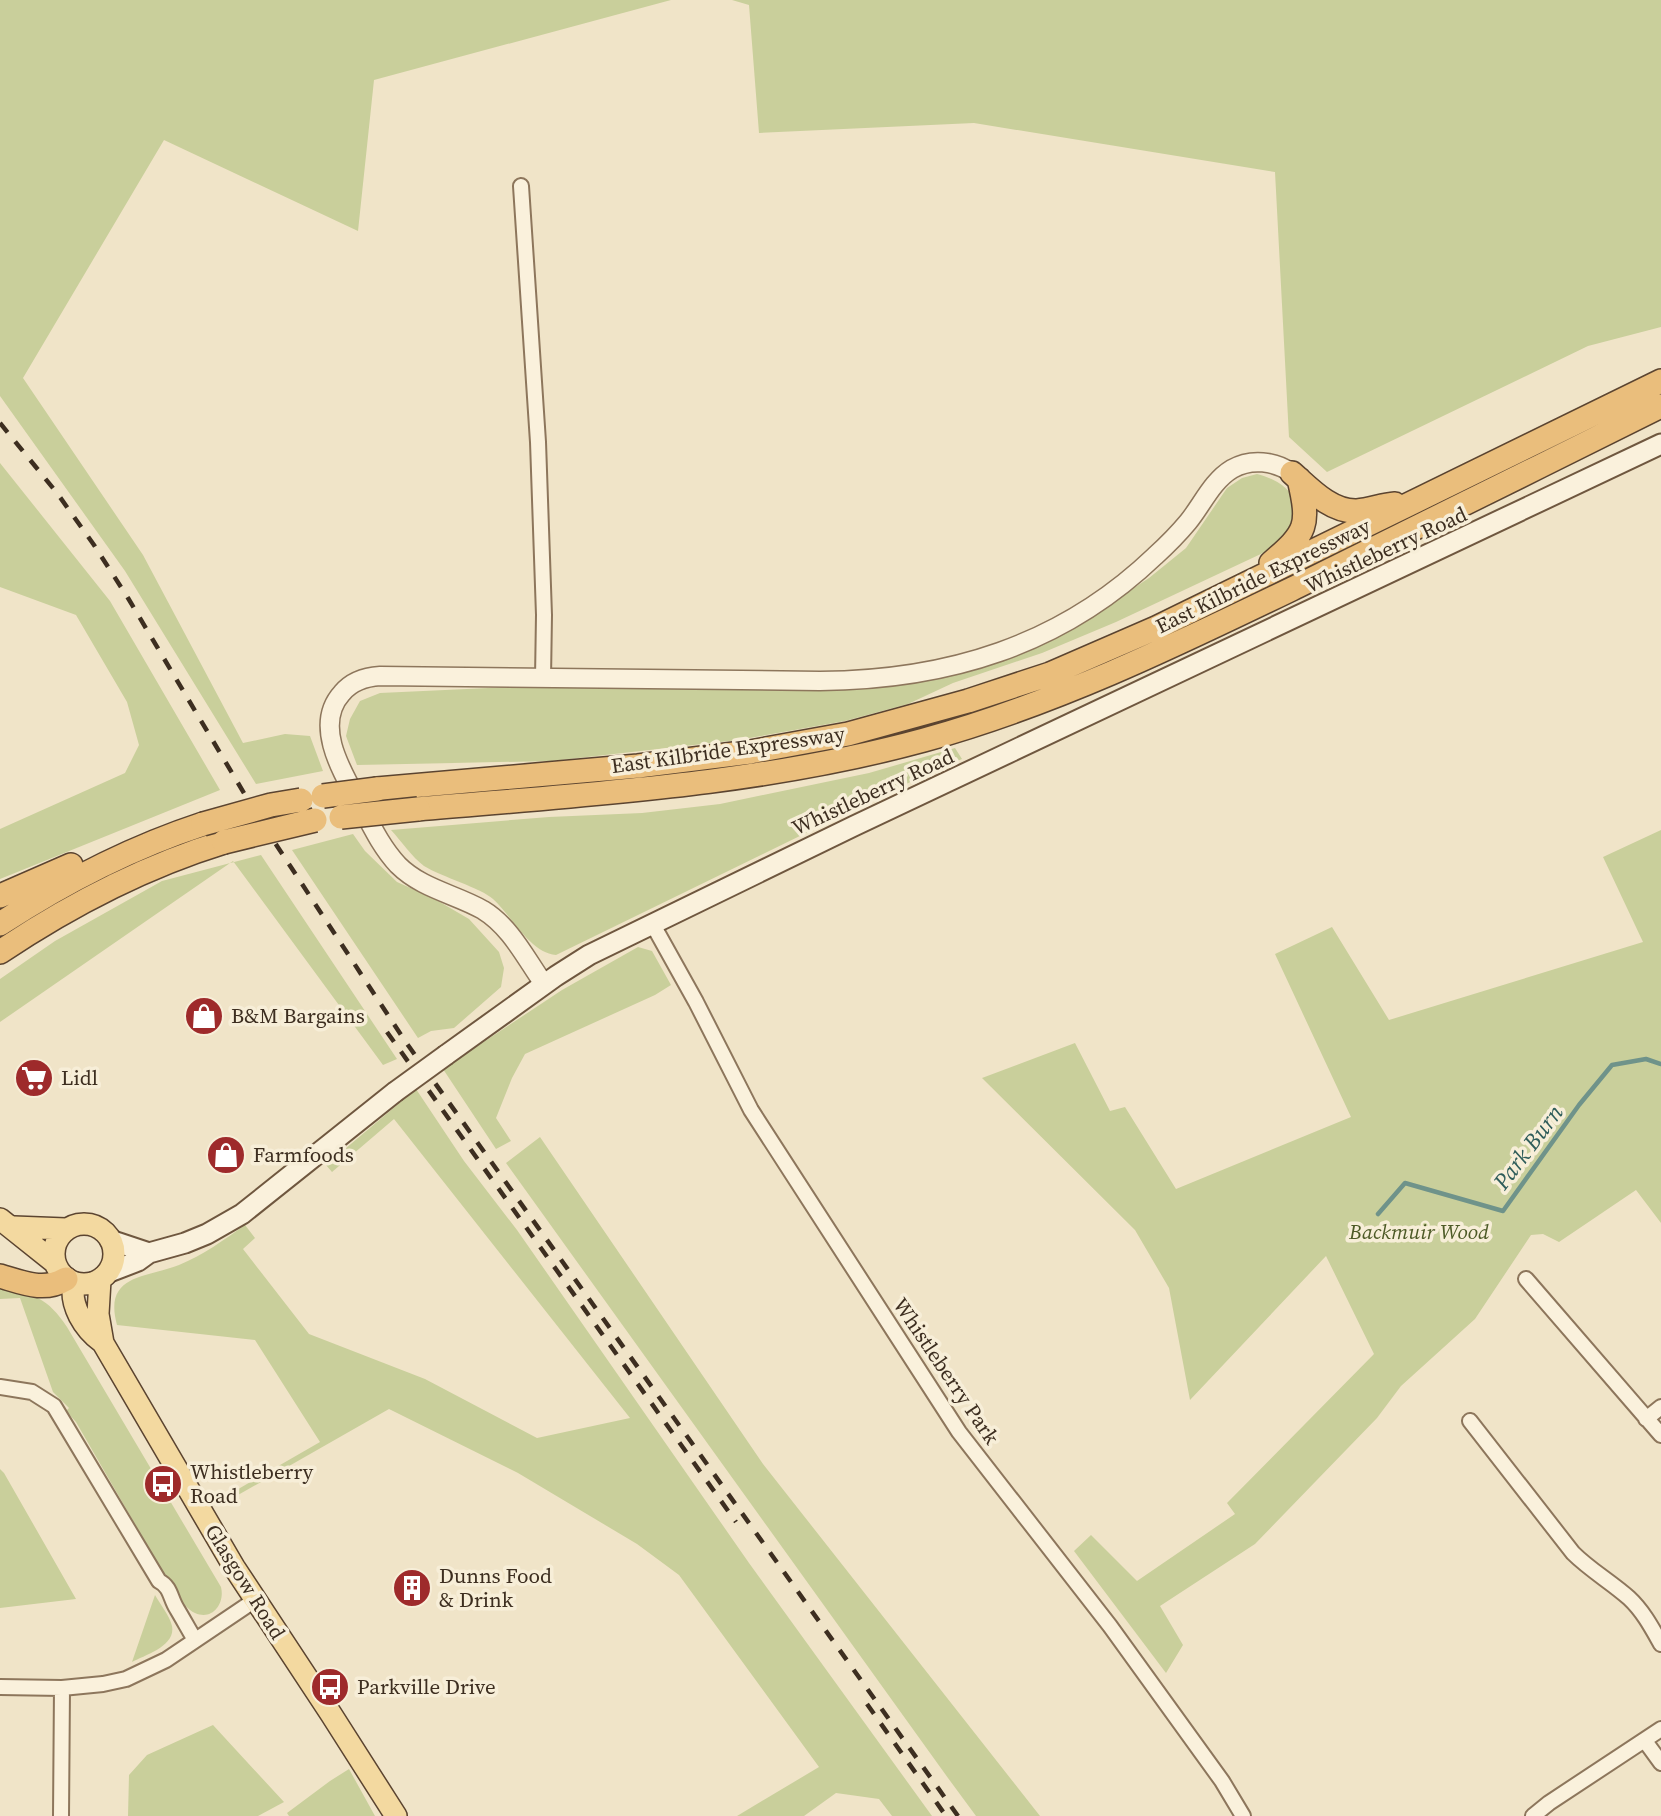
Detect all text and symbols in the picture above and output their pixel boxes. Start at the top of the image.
street label: Whistleberry Road [1300,499,1472,600]
street label: East Kilbride Expressway [1151,511,1375,640]
street label: East Kilbride Expressway [609,719,847,780]
street label: Whistleberry Road [787,741,959,842]
shop icon: B&M Bargains [183,995,225,1037]
place label: B&M Bargains [231,1001,365,1030]
supermarket icon: Lidl [13,1057,55,1099]
place label: Lidl [61,1063,98,1092]
water label: Park Burn [1485,1098,1570,1197]
shop icon: Farmfoods [205,1134,247,1176]
place label: Farmfoods [253,1140,354,1169]
park label: Backmuir Wood [1348,1217,1489,1246]
street label: Whistleberry Park [886,1292,1007,1450]
place label: Whistleberry Road [190,1457,314,1510]
bus stop icon: Whistleberry Road [142,1463,184,1505]
street label: Glasgow Road [198,1519,292,1645]
place label: Dunns Food & Drink [439,1561,552,1614]
building icon: Dunns Food & Drink [391,1567,433,1609]
bus stop icon: Parkville Drive [309,1666,351,1708]
place label: Parkville Drive [357,1672,496,1701]

